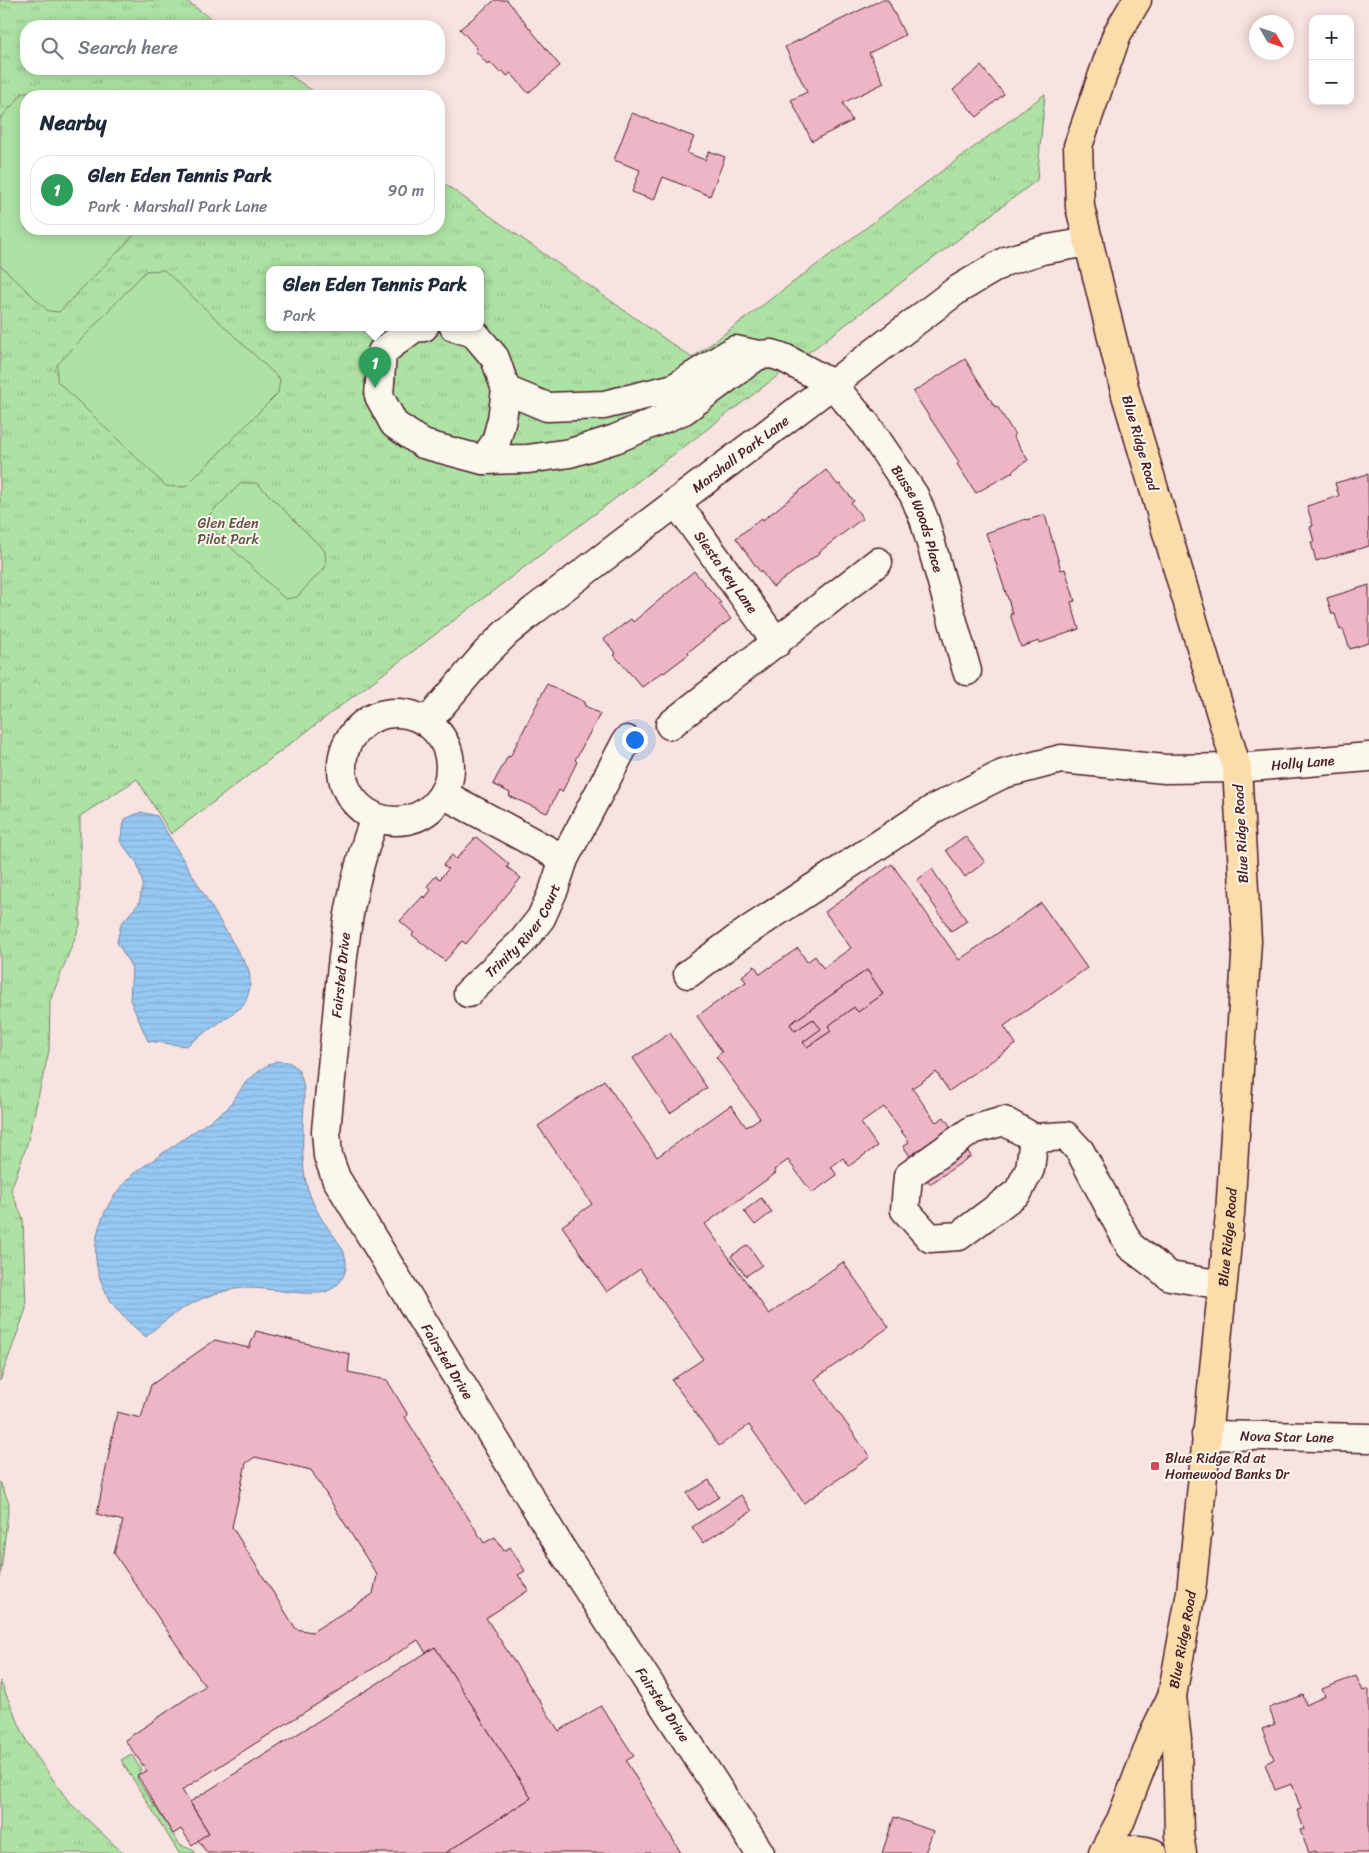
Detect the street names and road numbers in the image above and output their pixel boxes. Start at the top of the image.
street label: Blue Ridge Road [1114,392,1166,495]
street label: Marshall Park Lane [686,409,795,499]
street label: Busse Woods Place [885,459,951,576]
street label: Siesta Key Lane [688,525,765,619]
street label: Holly Lane [1270,747,1336,778]
street label: Blue Ridge Road [1226,782,1256,884]
street label: Trinity River Court [479,881,567,984]
street label: Fairsted Drive [324,931,358,1019]
street label: Blue Ridge Road [1210,1186,1244,1288]
street label: Fairsted Drive [414,1318,480,1405]
street label: Nova Star Lane [1240,1423,1334,1450]
street label: Blue Ridge Road [1161,1587,1204,1691]
street label: Fairsted Drive [629,1662,697,1747]

